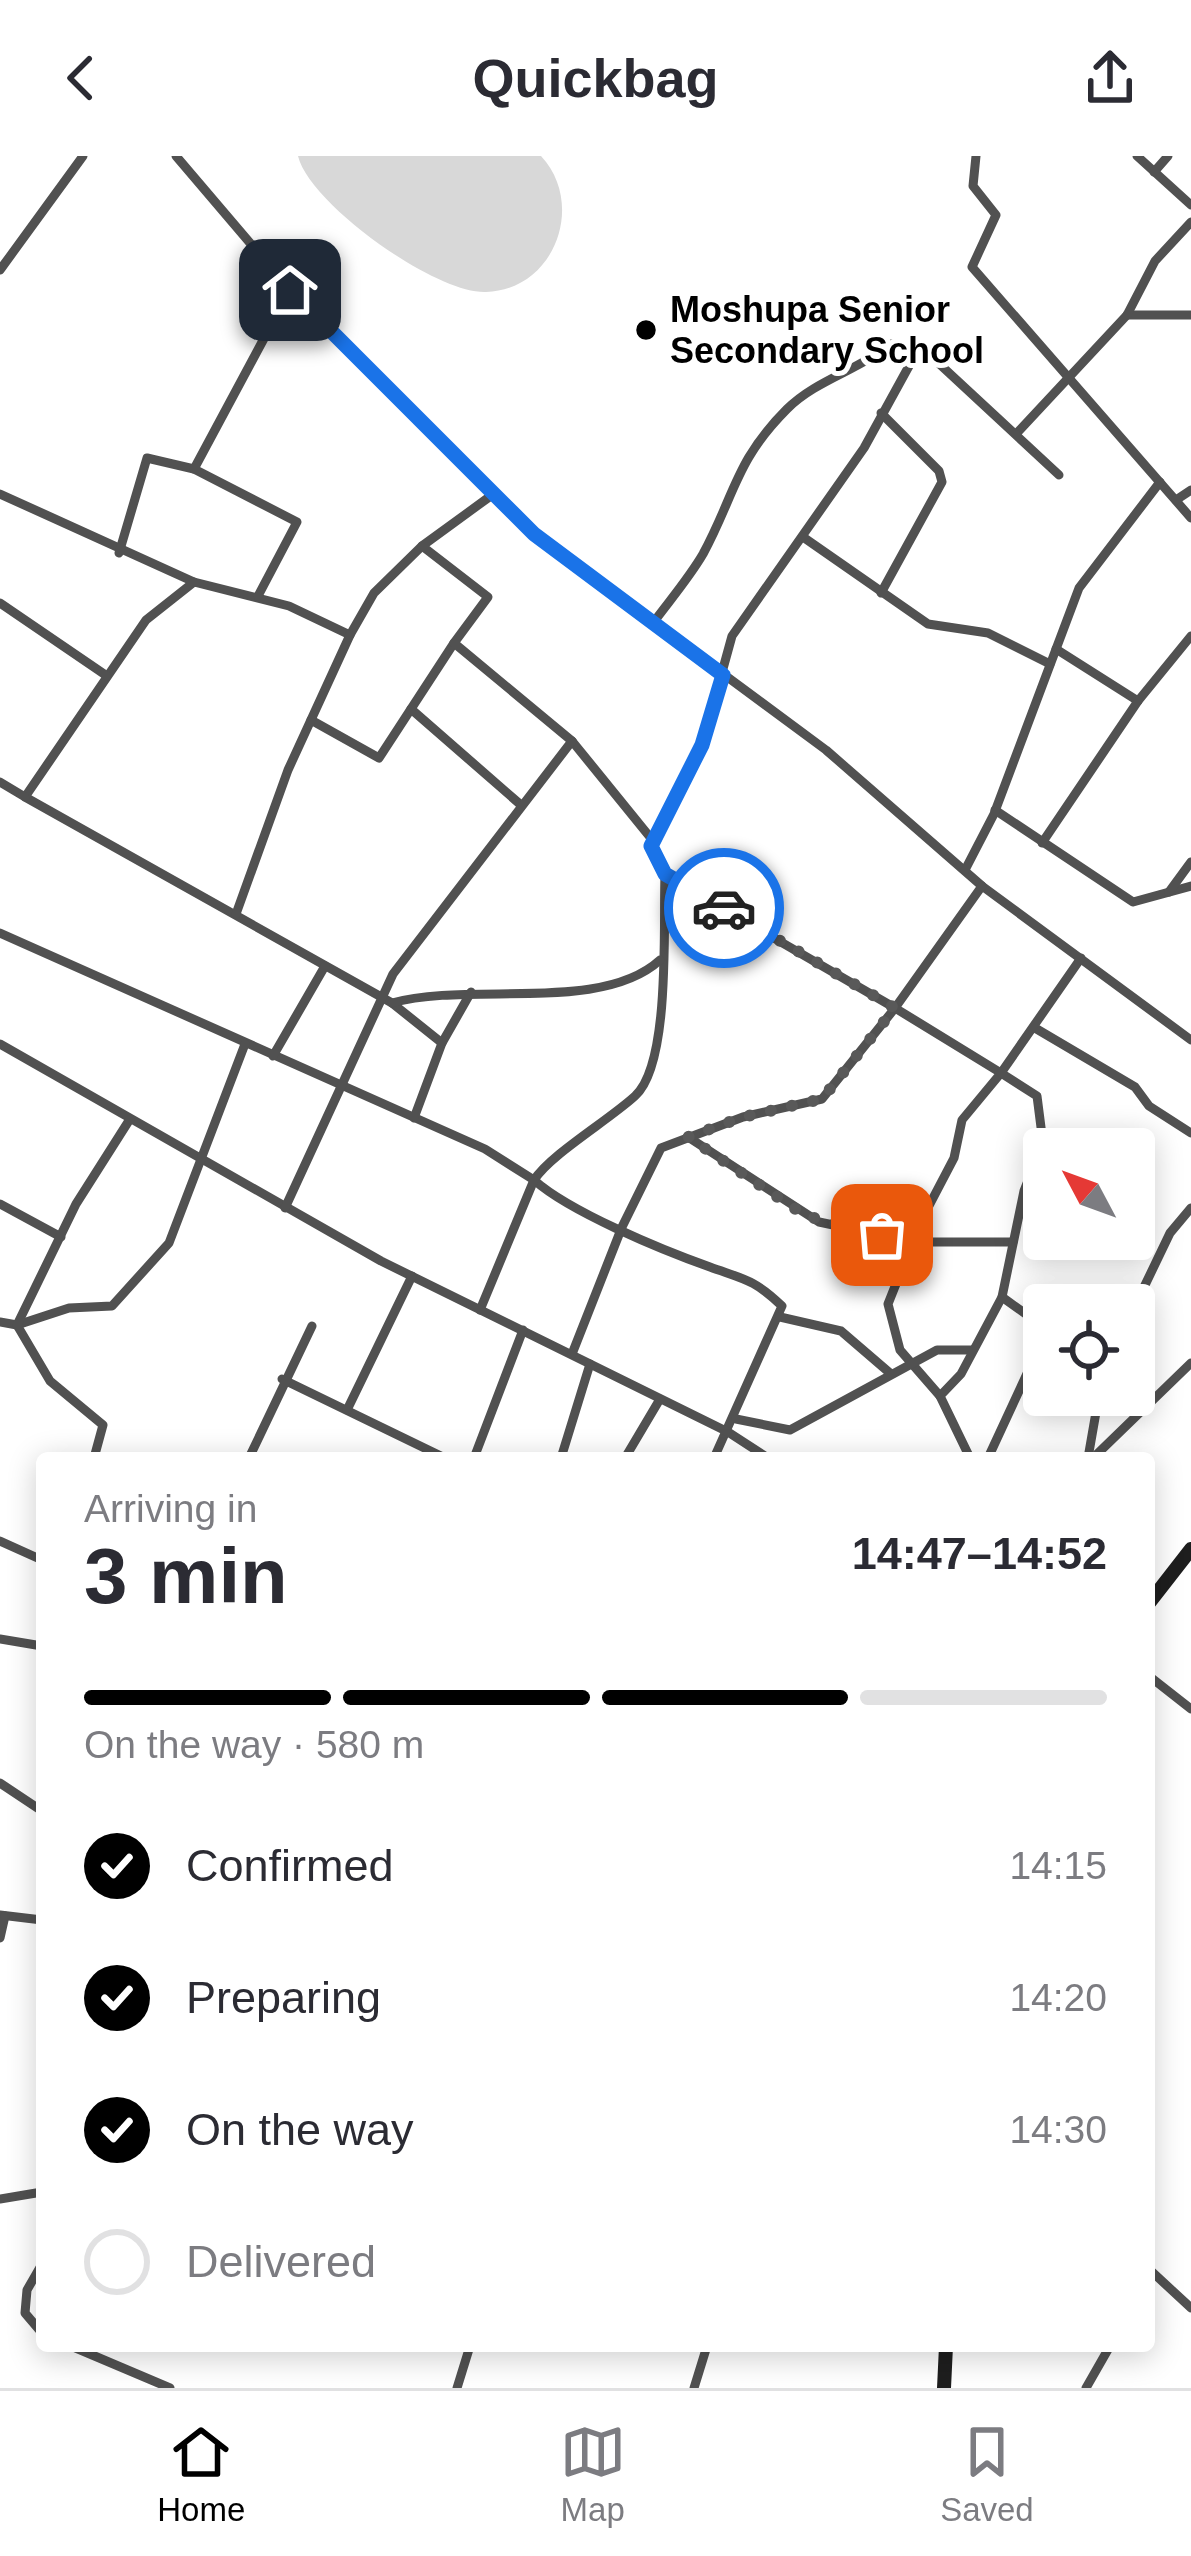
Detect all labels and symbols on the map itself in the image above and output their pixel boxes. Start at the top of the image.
pin [239,239,341,341]
place label: Moshupa Senior Secondary School [670,289,984,371]
marker: Moshupa Senior Secondary School [633,317,659,343]
courier [664,848,784,968]
north arrow [1023,1128,1155,1260]
pin [831,1184,933,1286]

